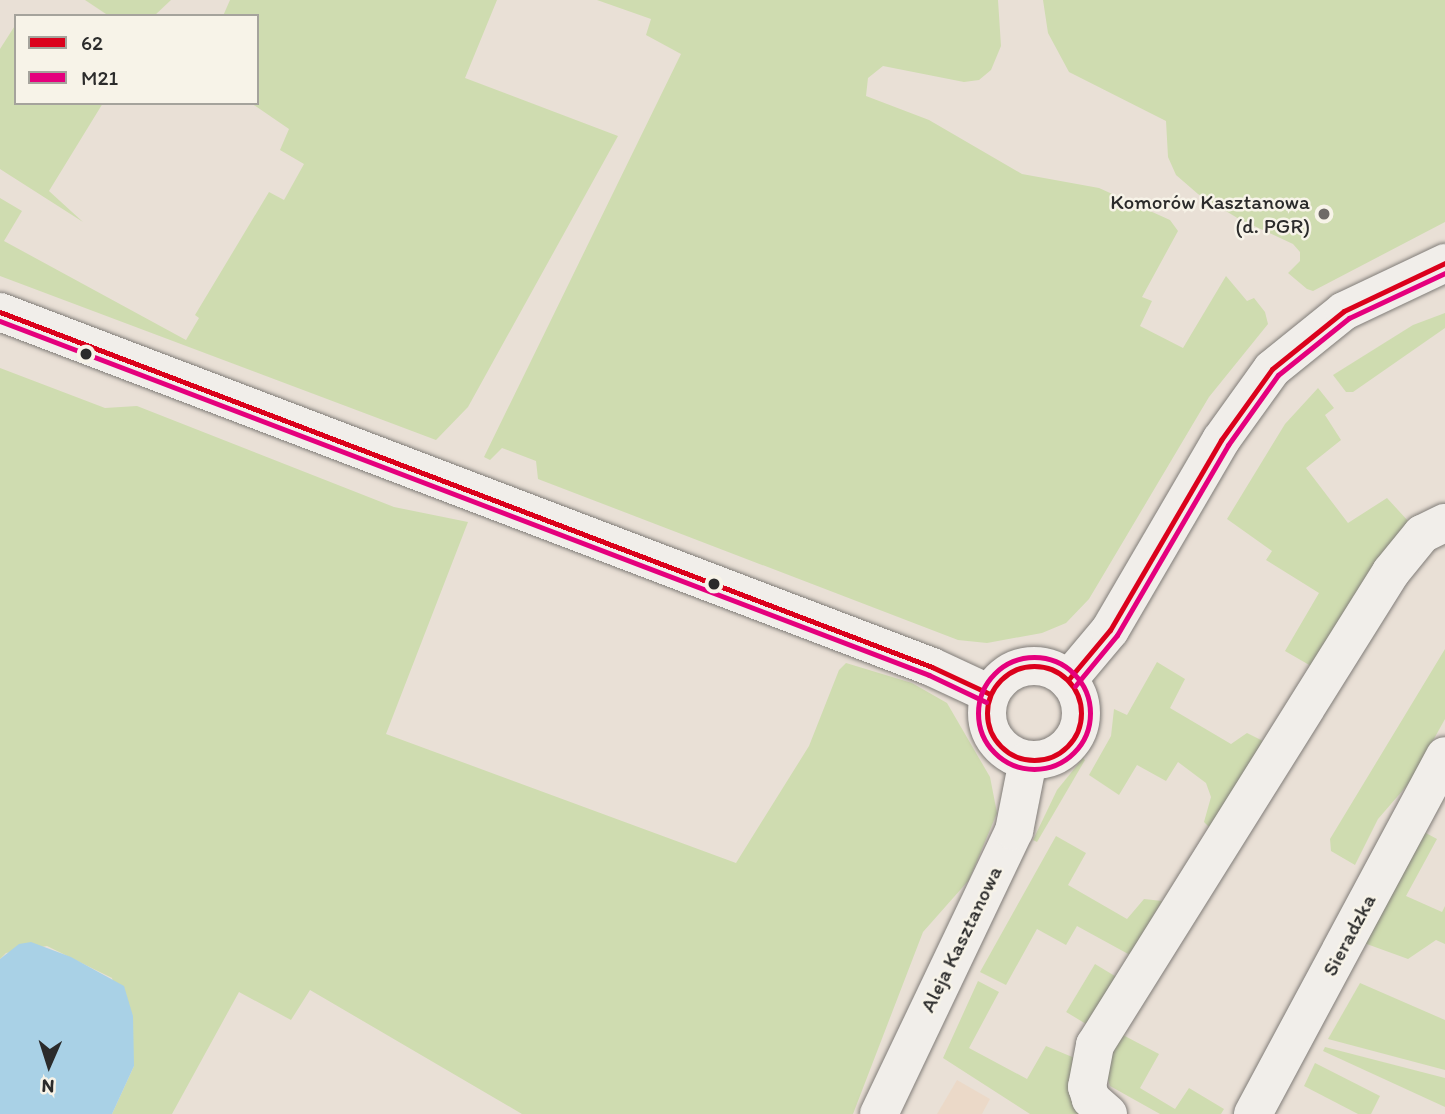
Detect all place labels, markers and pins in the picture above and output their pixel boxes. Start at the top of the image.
place label: Komorów Kasztanowa (d. PGR) [1111,189,1310,239]
marker: Komorów Kasztanowa (d. PGR) [1316,206,1332,222]
unlabelled marker [79,347,93,361]
unlabelled marker [707,577,721,591]

